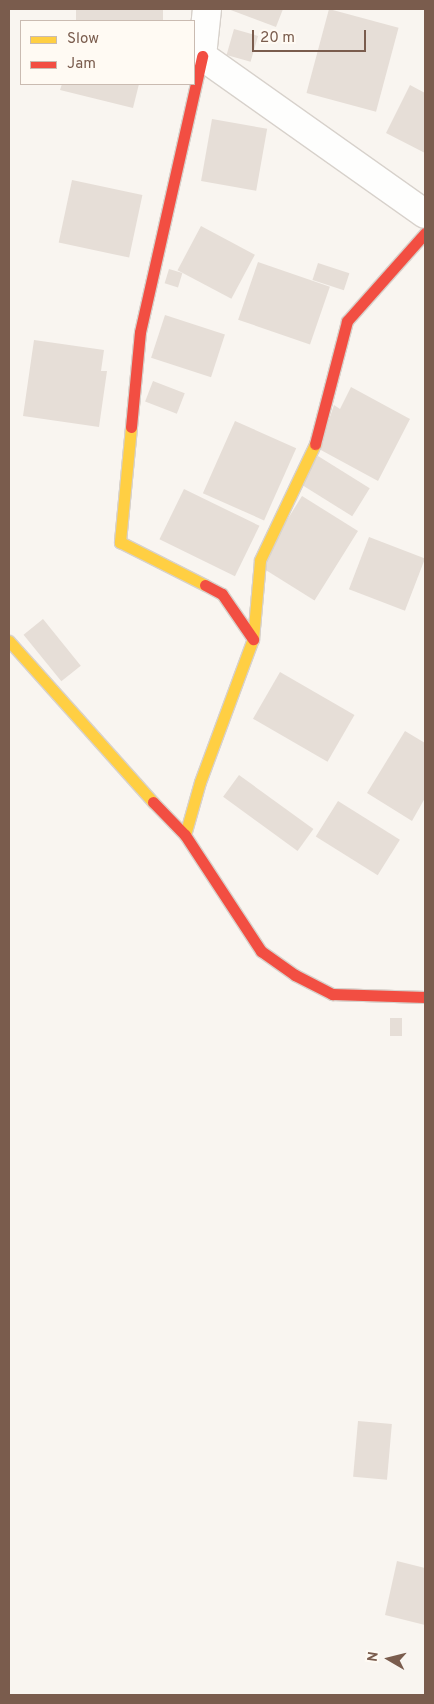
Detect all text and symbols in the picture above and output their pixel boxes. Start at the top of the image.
legend [20,20,195,85]
scale bar [254,20,368,52]
text: 20 m [260,29,295,48]
text: Slow [67,30,99,49]
text: Jam [67,55,96,74]
north arrow [364,1634,414,1684]
text: N [365,1651,383,1663]

